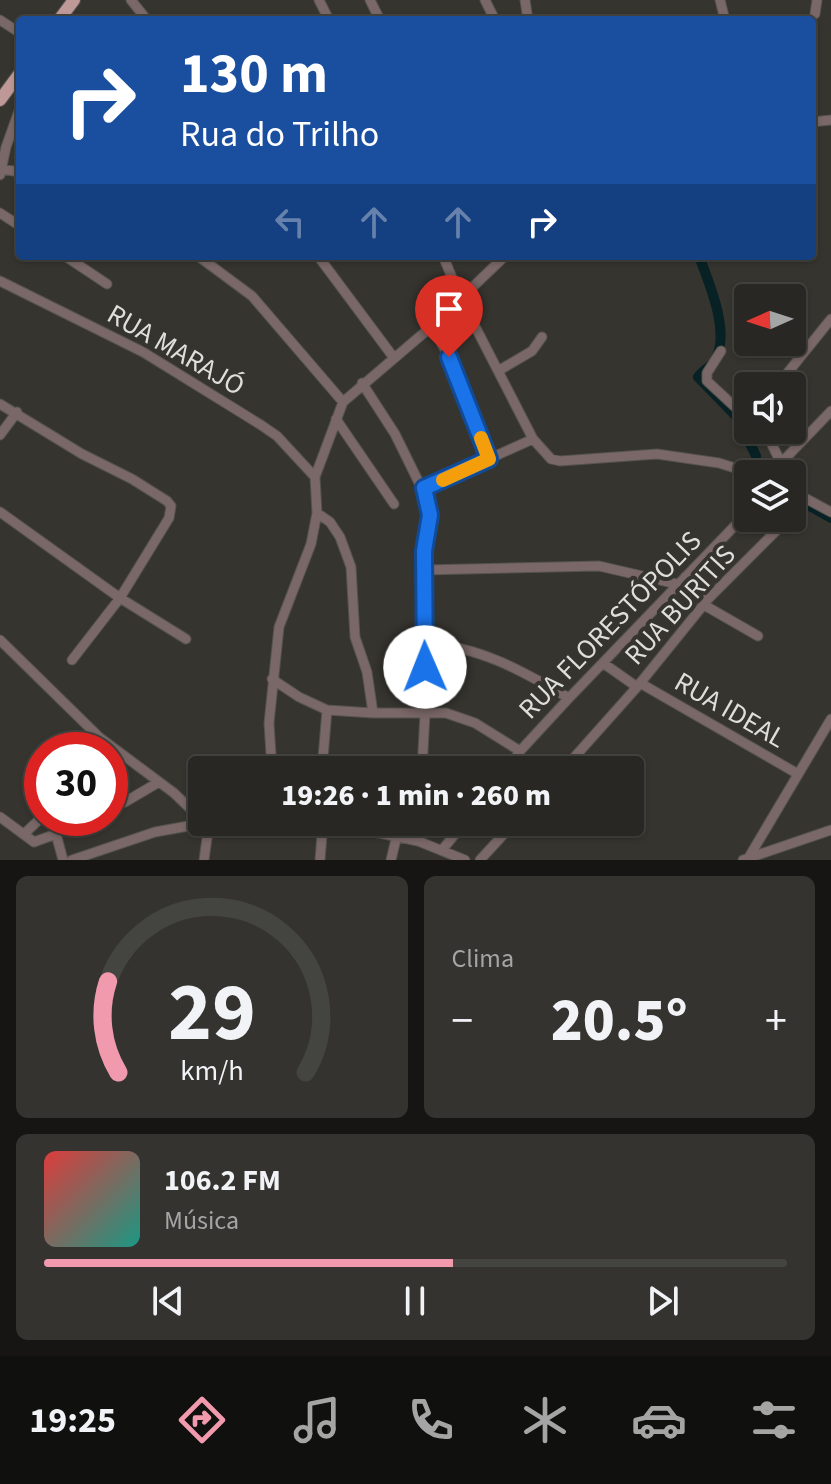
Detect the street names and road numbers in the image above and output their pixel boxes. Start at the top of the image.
street label: RUA MARAJÓ [100,294,252,406]
street label: RUA FLORESTÓPOLIS [509,522,711,728]
street label: RUA BURITIS [615,536,745,674]
street label: RUA IDEAL [667,662,793,758]

